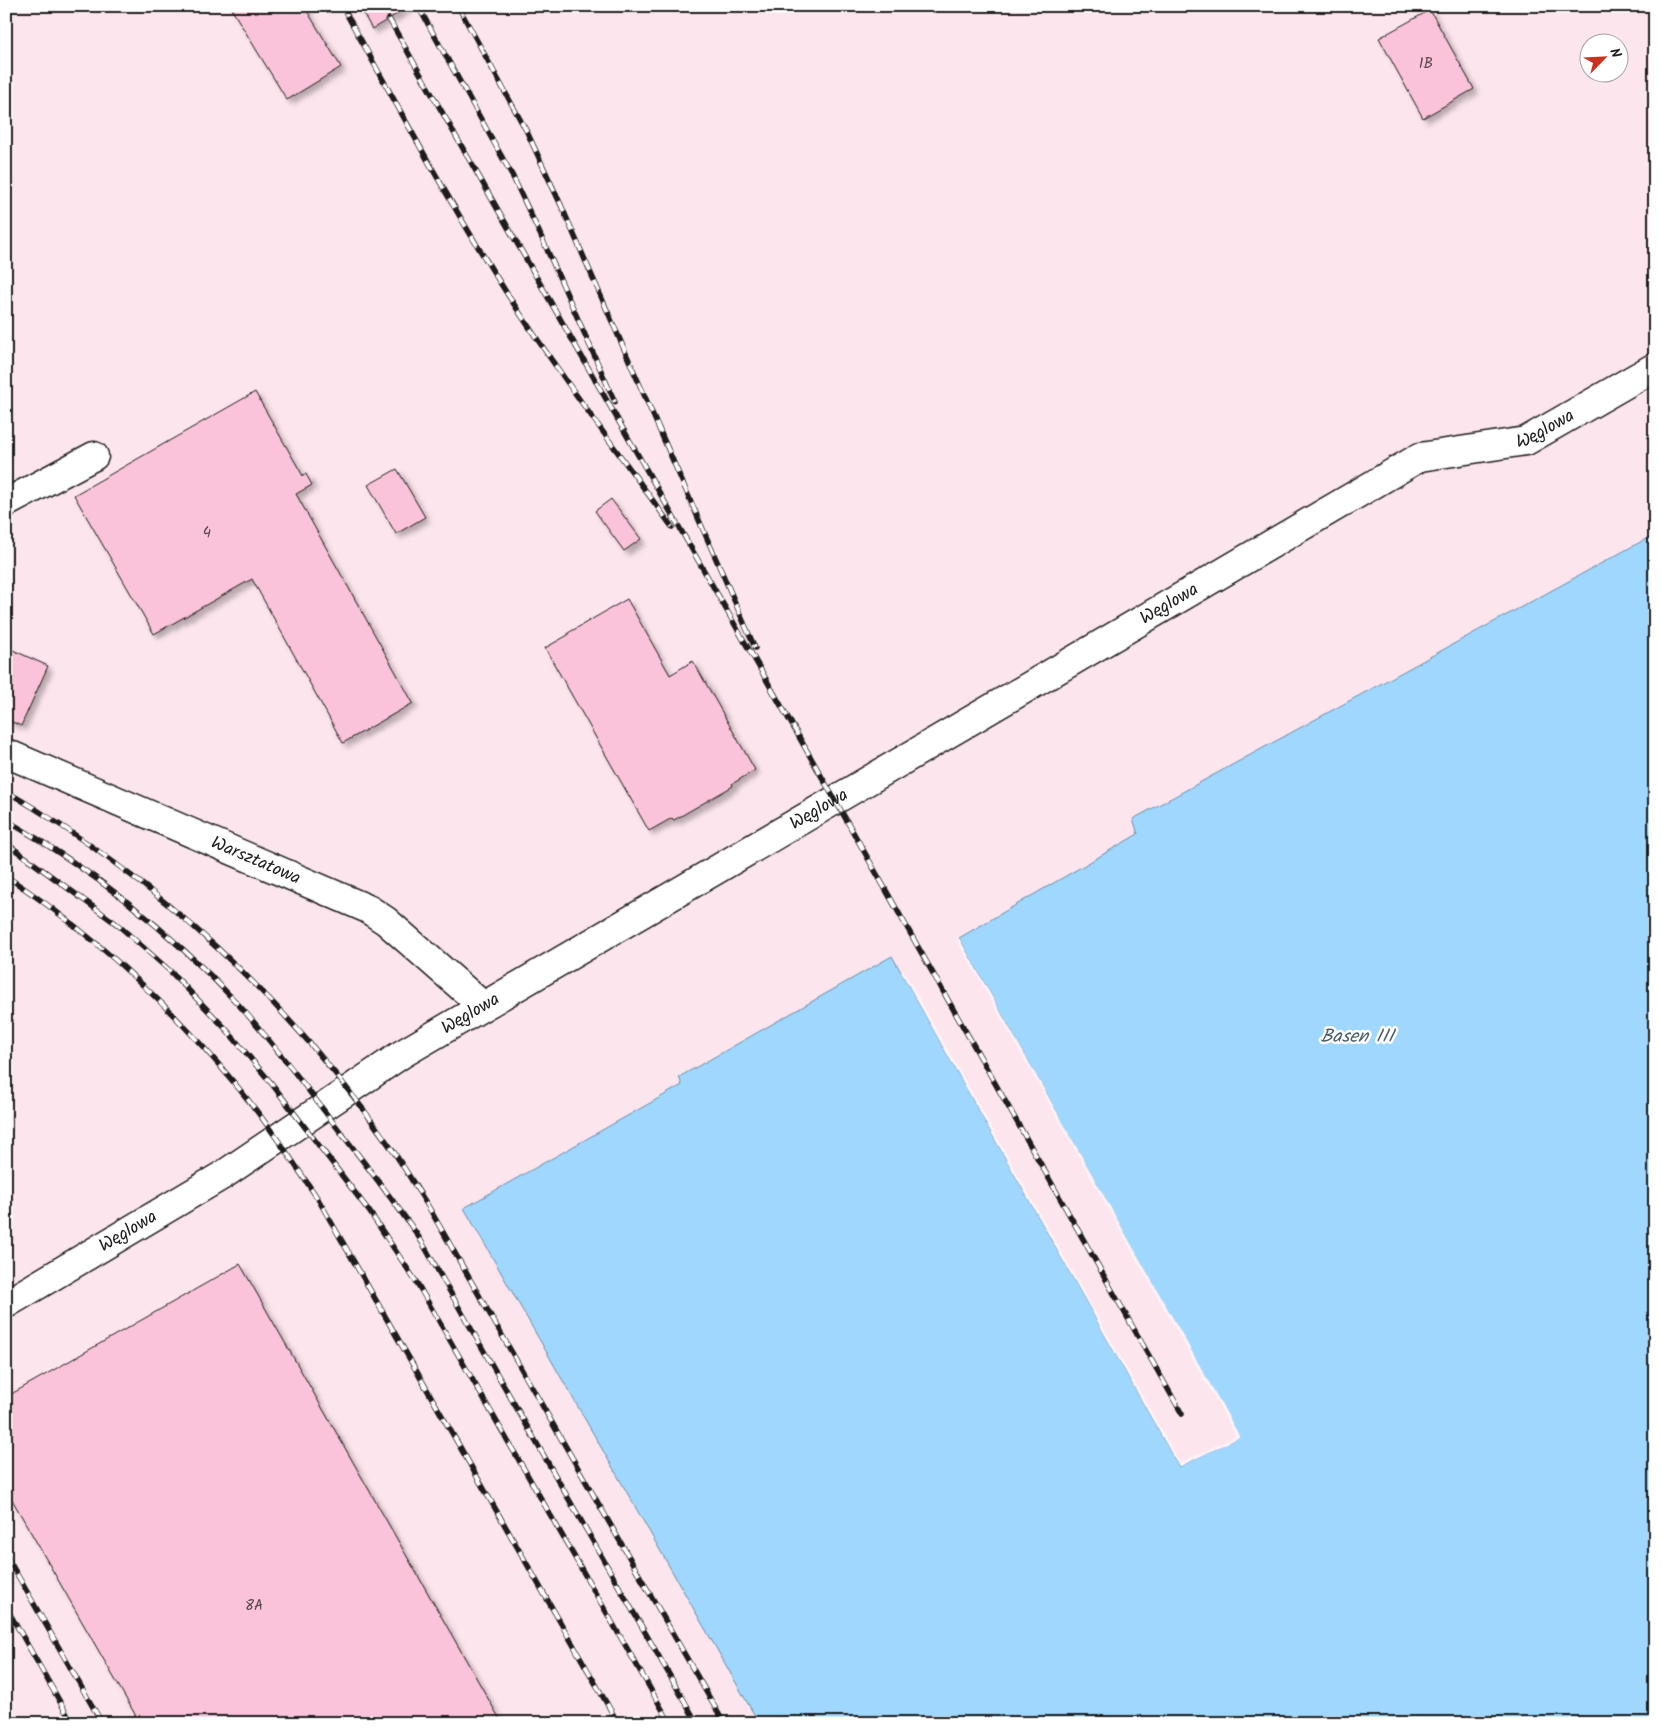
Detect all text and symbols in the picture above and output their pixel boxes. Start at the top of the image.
north arrow [1578,32,1628,82]
text: N [1603,45,1627,62]
house number: 1B [1419,52,1433,76]
street label: Węglowa [1514,402,1580,457]
house number: 4 [203,521,211,545]
street label: Węglowa [1134,575,1204,633]
street label: Węglowa [784,781,854,838]
street label: Warsztatowa [206,828,305,893]
street label: Węglowa [436,985,505,1042]
water label: Basen III [1320,1022,1397,1052]
street label: Węglowa [93,1203,163,1260]
house number: 8A [245,1594,263,1618]

